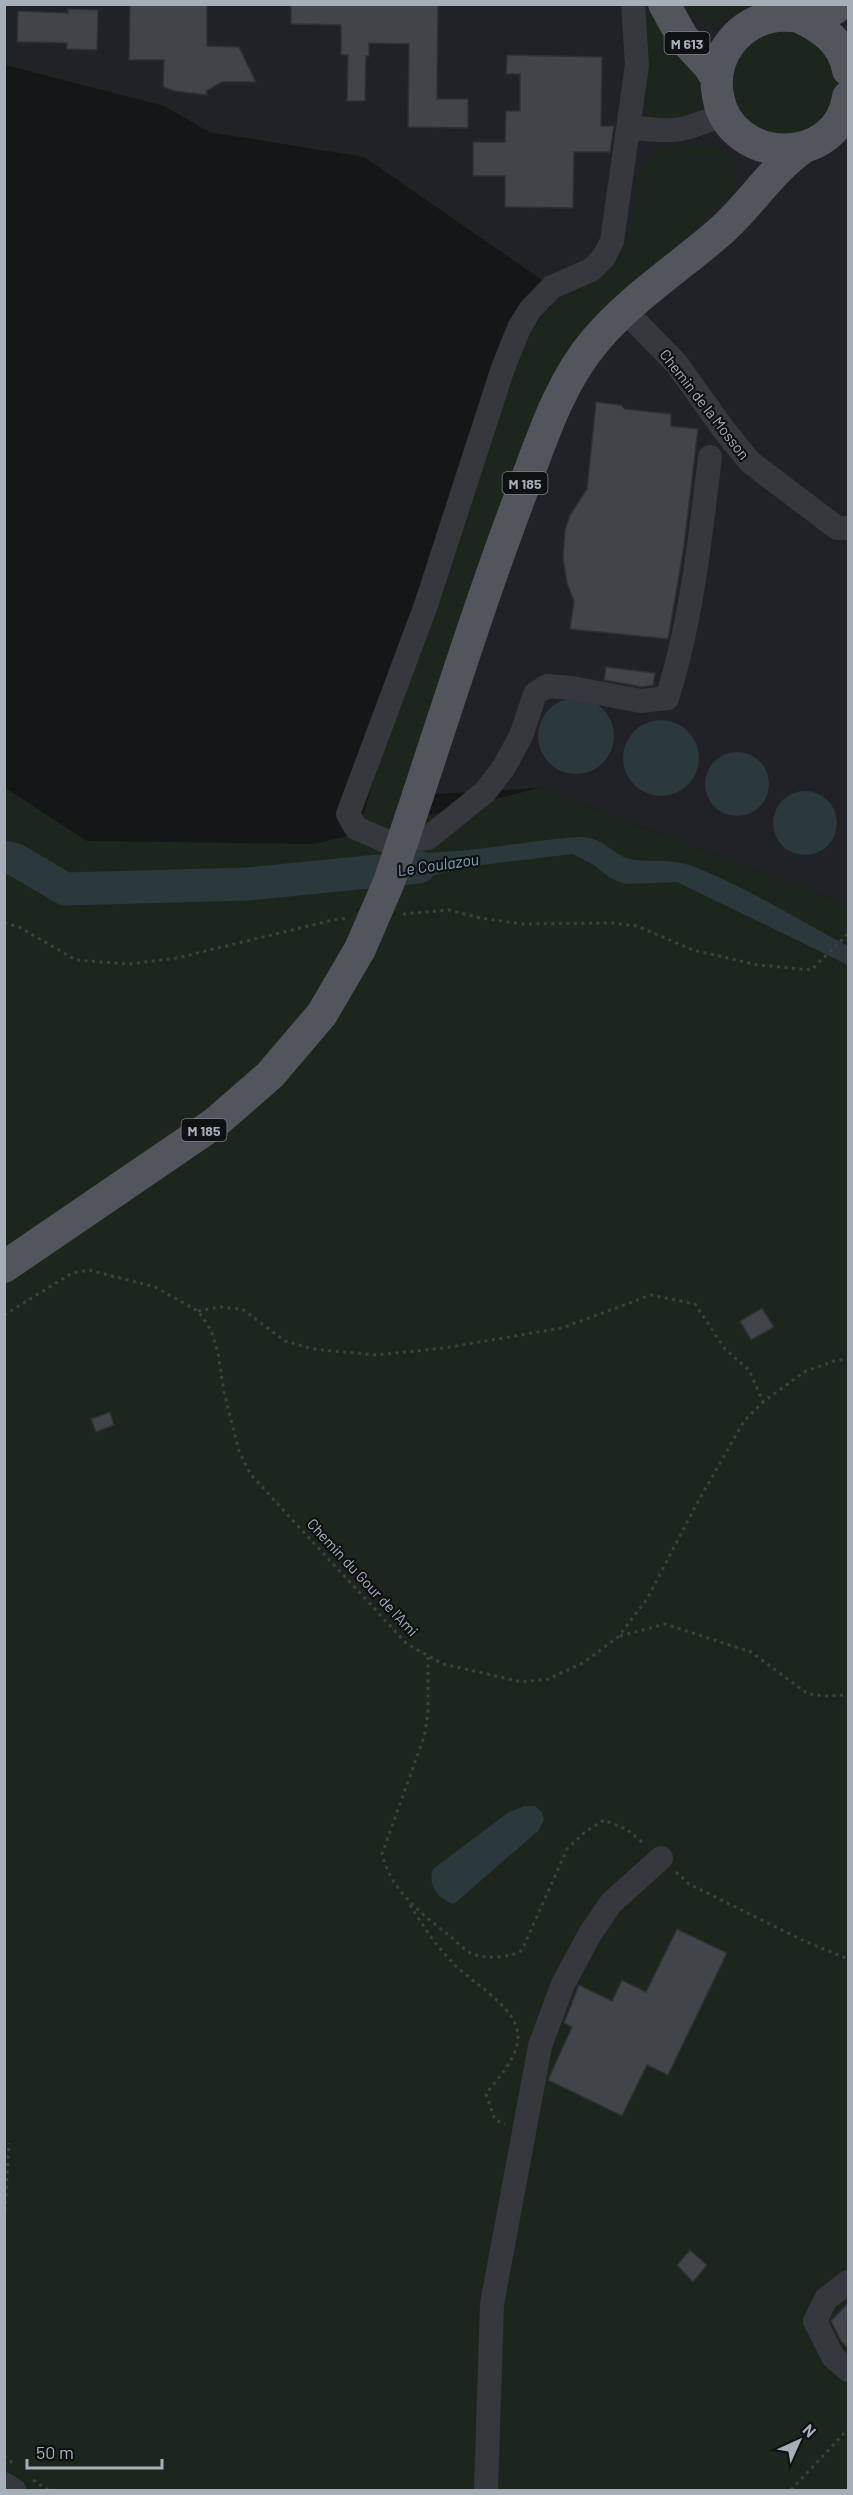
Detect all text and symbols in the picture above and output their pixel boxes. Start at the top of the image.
road number: M 613 [664,32,710,54]
street label: Chemin de la Mosson [656,345,754,463]
road number: M 185 [502,472,548,494]
water label: Le Coulazou [396,849,480,879]
road number: M 185 [182,1119,226,1141]
street label: Chemin du Gour de l'Ami [304,1514,422,1640]
north arrow [769,2411,829,2471]
text: N [799,2420,820,2441]
scale bar [27,2432,162,2470]
text: 50 m [36,2441,74,2463]

